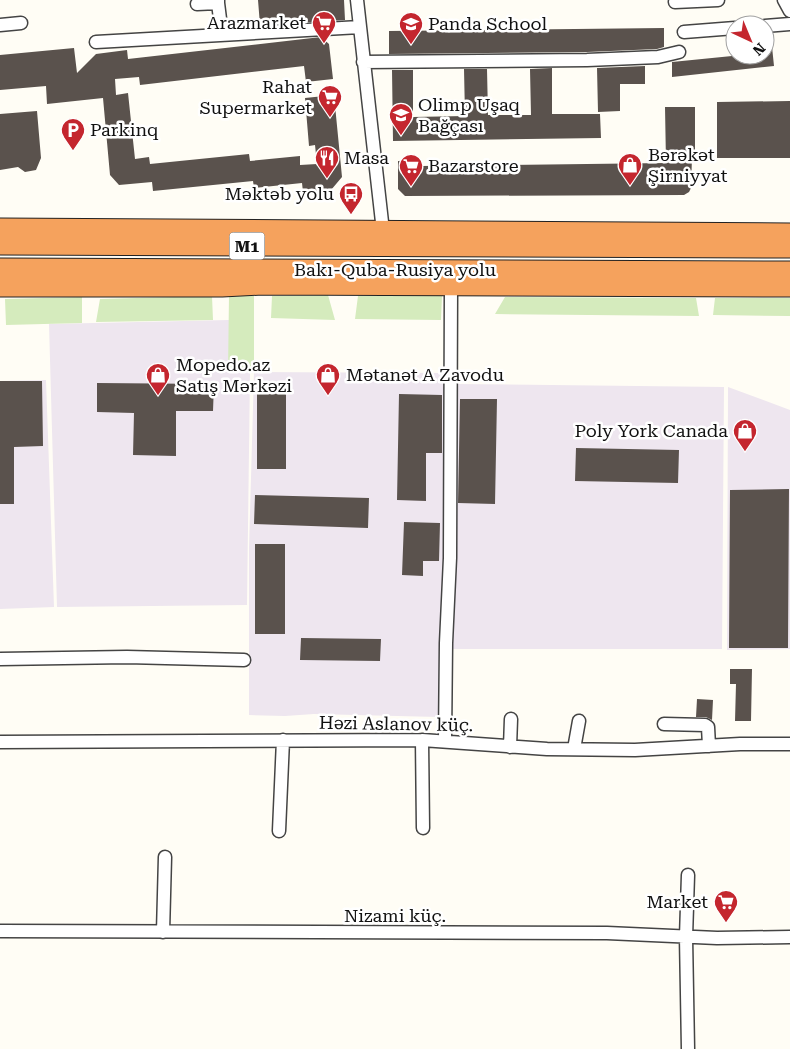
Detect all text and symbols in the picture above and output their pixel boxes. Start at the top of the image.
supermarket icon: Arazmarket [311,10,337,44]
school or university icon: Panda School [398,11,424,45]
place label: Arazmarket [207,12,306,33]
place label: Panda School [428,13,548,34]
north arrow [725,15,775,65]
text: N [749,40,768,59]
place label: Rahat Supermarket [199,76,312,118]
supermarket icon: Rahat Supermarket [317,84,343,118]
place label: Olimp Uşaq Bağçası [418,94,521,136]
school or university icon: Olimp Uşaq Bağçası [388,102,414,136]
parking icon: Parkinq [60,117,86,151]
place label: Parkinq [90,119,159,140]
place label: Bərəkət Şirniyyat [648,144,728,186]
restaurant icon: Masa [314,145,340,179]
place label: Masa [344,147,389,168]
shop icon: Bərəkət Şirniyyat [617,152,643,186]
supermarket icon: Bazarstore [398,153,424,187]
place label: Bazarstore [428,155,519,176]
bus stop icon: Məktəb yolu [338,181,364,215]
place label: Məktəb yolu [225,183,334,204]
road number: M1 [230,232,264,260]
street label: Bakı-Quba-Rusiya yolu [294,259,496,280]
place label: Mopedo.az Satış Mərkəzi [176,354,292,396]
shop icon: Mopedo.az Satış Mərkəzi [145,362,171,396]
shop icon: Mətanət A Zavodu [315,362,341,396]
place label: Mətanət A Zavodu [346,364,504,385]
shop icon: Poly York Canada [732,418,758,452]
place label: Poly York Canada [575,420,728,441]
street label: Həzi Aslanov küç. [319,712,473,735]
supermarket icon: Market [713,889,739,923]
place label: Market [646,891,708,912]
street label: Nizami küç. [344,905,446,926]

